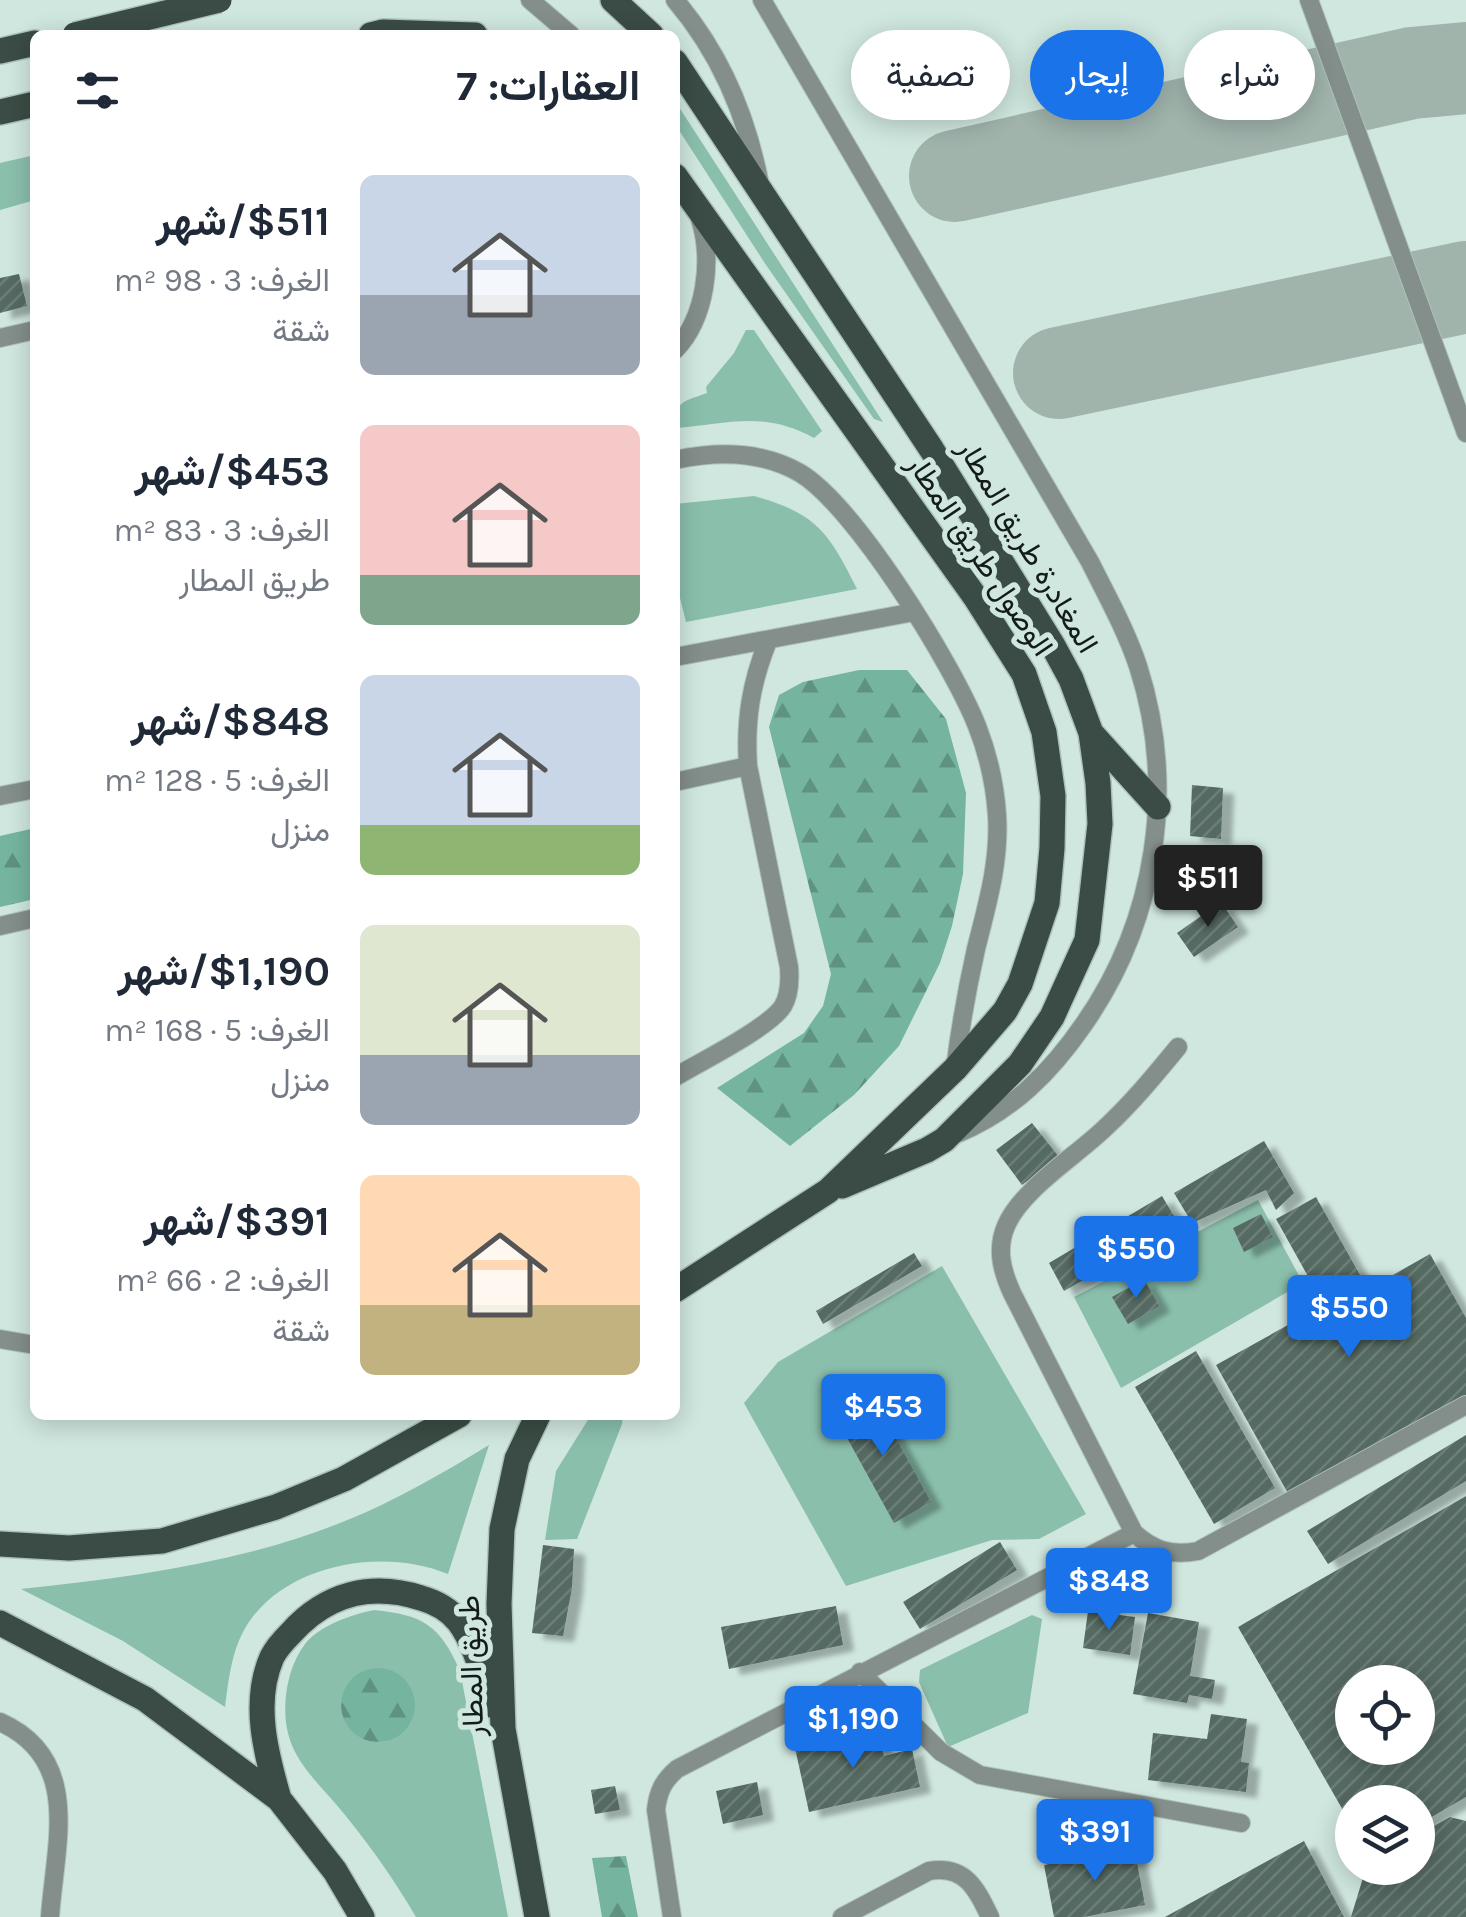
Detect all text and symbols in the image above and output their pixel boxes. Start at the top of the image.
chip: تصفية [851,30,1010,120]
chip: إيجار [1030,30,1164,120]
chip: شراء [1184,30,1315,120]
text: العقارات: 7 [456,61,640,111]
icon: filters [70,63,125,118]
text: $511/شهر [156,196,330,246]
icon: home [440,215,560,335]
text: الغرف: 3 · 98 m² [114,262,330,299]
text: شقة [272,312,330,349]
street label: المغادرة طريق المطار [949,432,1106,659]
text: $453/شهر [135,446,330,496]
street label: الوصول طريق المطار [899,446,1061,663]
icon: home [440,465,560,585]
text: الغرف: 3 · 83 m² [113,512,330,549]
text: طريق المطار [179,562,330,599]
text: $848/شهر [131,696,330,746]
icon: home [440,715,560,835]
text: الغرف: 5 · 128 m² [104,762,330,799]
text: منزل [270,812,330,849]
pin: $511 [1149,845,1267,930]
text: $511 [1176,859,1240,896]
text: $1,190/شهر [117,946,330,996]
icon: home [440,965,560,1085]
text: الغرف: 5 · 168 m² [104,1012,330,1049]
text: منزل [270,1062,330,1099]
text: $391/شهر [143,1196,330,1246]
icon: home [440,1215,560,1335]
pin: $550 [1077,1216,1195,1301]
text: $550 [1096,1230,1176,1267]
text: الغرف: 2 · 66 m² [116,1262,330,1299]
pin: $550 [1290,1275,1408,1360]
text: $550 [1309,1289,1389,1326]
text: شقة [272,1312,330,1349]
pin: $453 [824,1374,942,1459]
text: $453 [843,1388,923,1425]
pin: $848 [1050,1548,1168,1633]
text: $848 [1068,1562,1150,1599]
street label: طريق المطار [451,1594,492,1739]
map controls [1335,1665,1435,1885]
button: locate [1335,1665,1435,1765]
pin: $1,190 [772,1686,934,1771]
text: $1,190 [807,1700,899,1737]
button: layers [1335,1785,1435,1885]
pin: $391 [1036,1799,1154,1884]
text: $391 [1059,1813,1131,1850]

